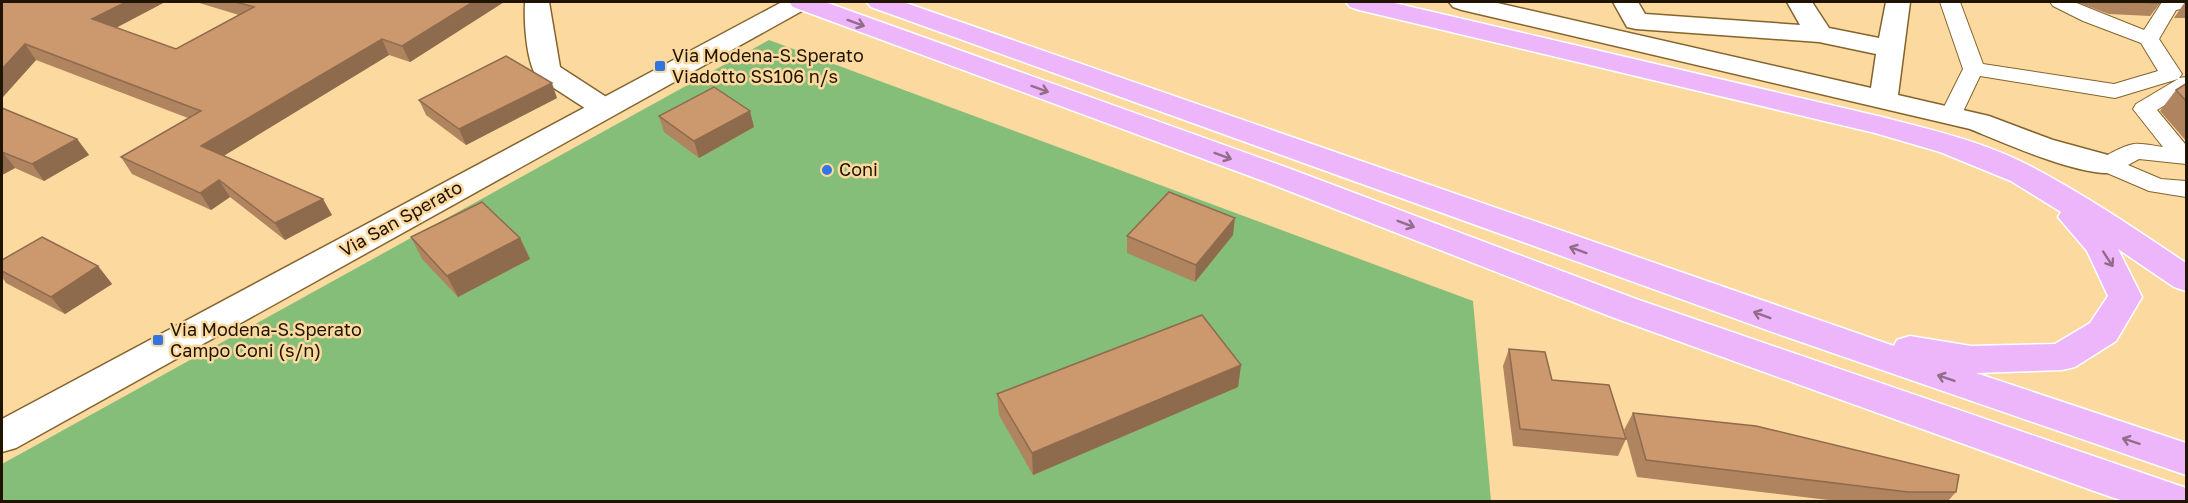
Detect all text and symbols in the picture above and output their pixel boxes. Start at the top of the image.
one-way arrow [846,18,865,29]
place label: Via Modena-S.Sperato Viadotto SS106 n/s [672,44,864,87]
marker: Via Modena-S.Sperato Viadotto SS106 n/s [653,59,667,73]
one-way arrow [1030,85,1049,96]
one-way arrow [1213,151,1232,162]
place label: Coni [839,158,878,180]
marker: Coni [820,163,834,177]
street label: Via San Sperato [335,175,466,261]
one-way arrow [1396,220,1414,231]
one-way arrow [1569,243,1588,254]
one-way arrow [2102,250,2114,266]
one-way arrow [1753,309,1772,320]
place label: Via Modena-S.Sperato Campo Coni (s/n) [170,318,362,361]
marker: Via Modena-S.Sperato Campo Coni (s/n) [151,333,165,347]
one-way arrow [1937,372,1956,383]
one-way arrow [2122,435,2141,446]

